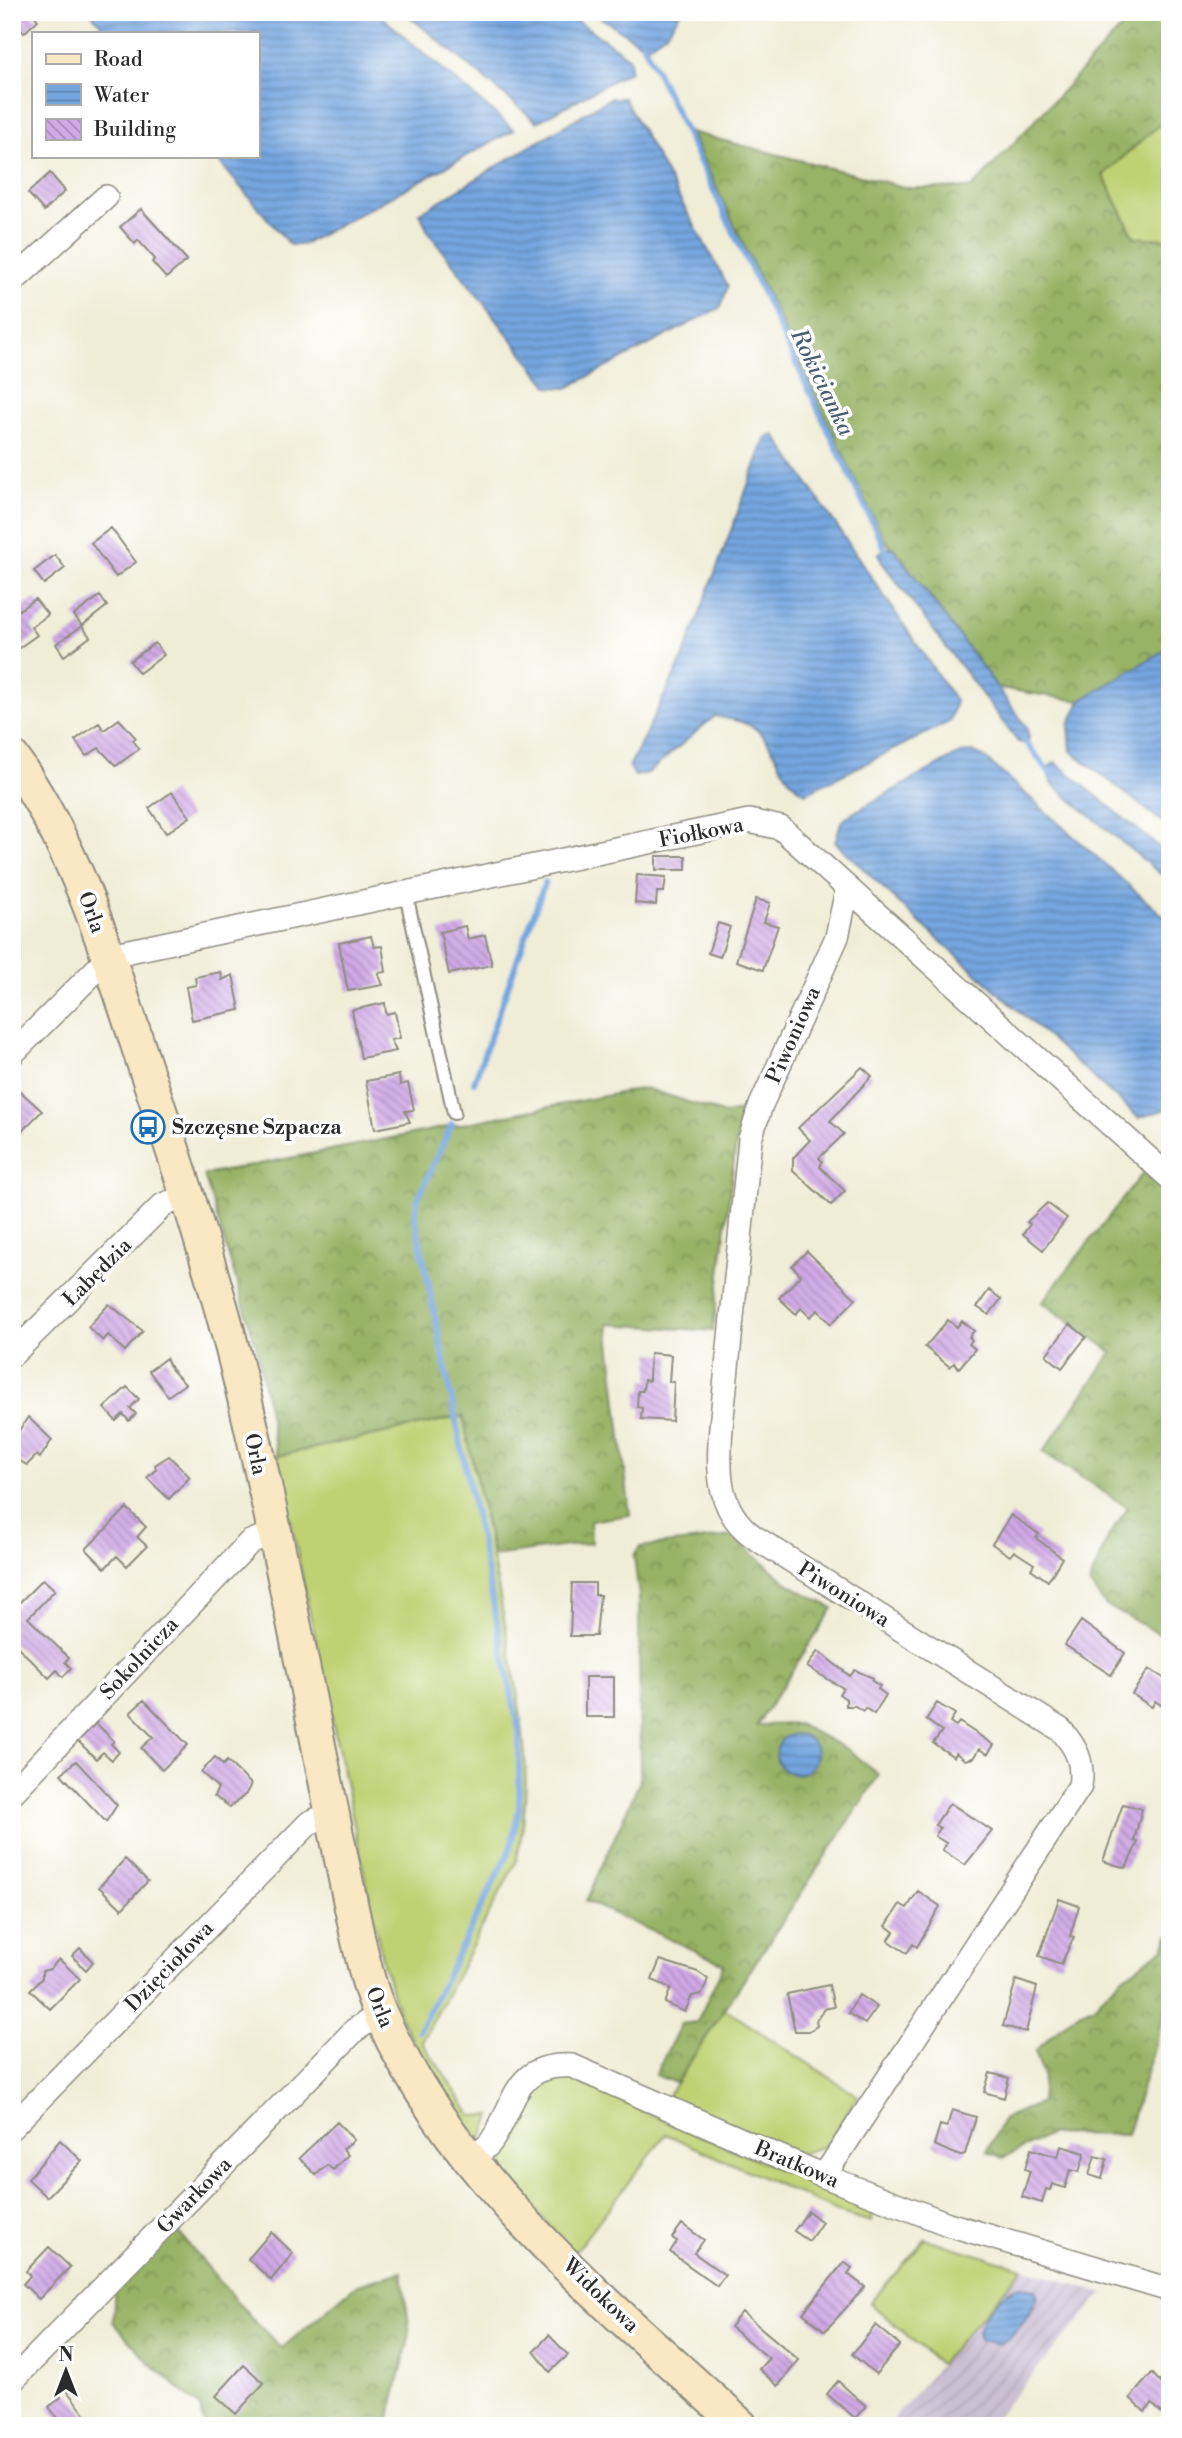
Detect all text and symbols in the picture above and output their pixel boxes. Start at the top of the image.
legend [32,32,259,158]
text: Road [94,47,143,73]
text: Water [93,83,149,109]
text: Building [93,117,176,143]
water label: Rokicianka [784,323,860,441]
street label: Fiołkowa [657,812,746,854]
street label: Orla [72,888,111,937]
street label: Piwoniowa [761,983,827,1088]
bus stop icon: Szczęsne Szpacza [129,1108,167,1146]
place label: Szczęsne Szpacza [172,1115,342,1141]
street label: Łabędzia [58,1233,138,1313]
street label: Orla [238,1431,272,1478]
street label: Piwoniowa [793,1556,895,1633]
street label: Sokolnicza [95,1612,185,1705]
street label: Dzięciołowa [120,1916,220,2018]
street label: Orla [359,1983,399,2032]
street label: Bratkowa [750,2135,843,2194]
street label: Gwarkowa [152,2152,238,2240]
street label: Widokowa [556,2252,644,2339]
north arrow [32,2336,102,2406]
text: N [58,2343,74,2367]

